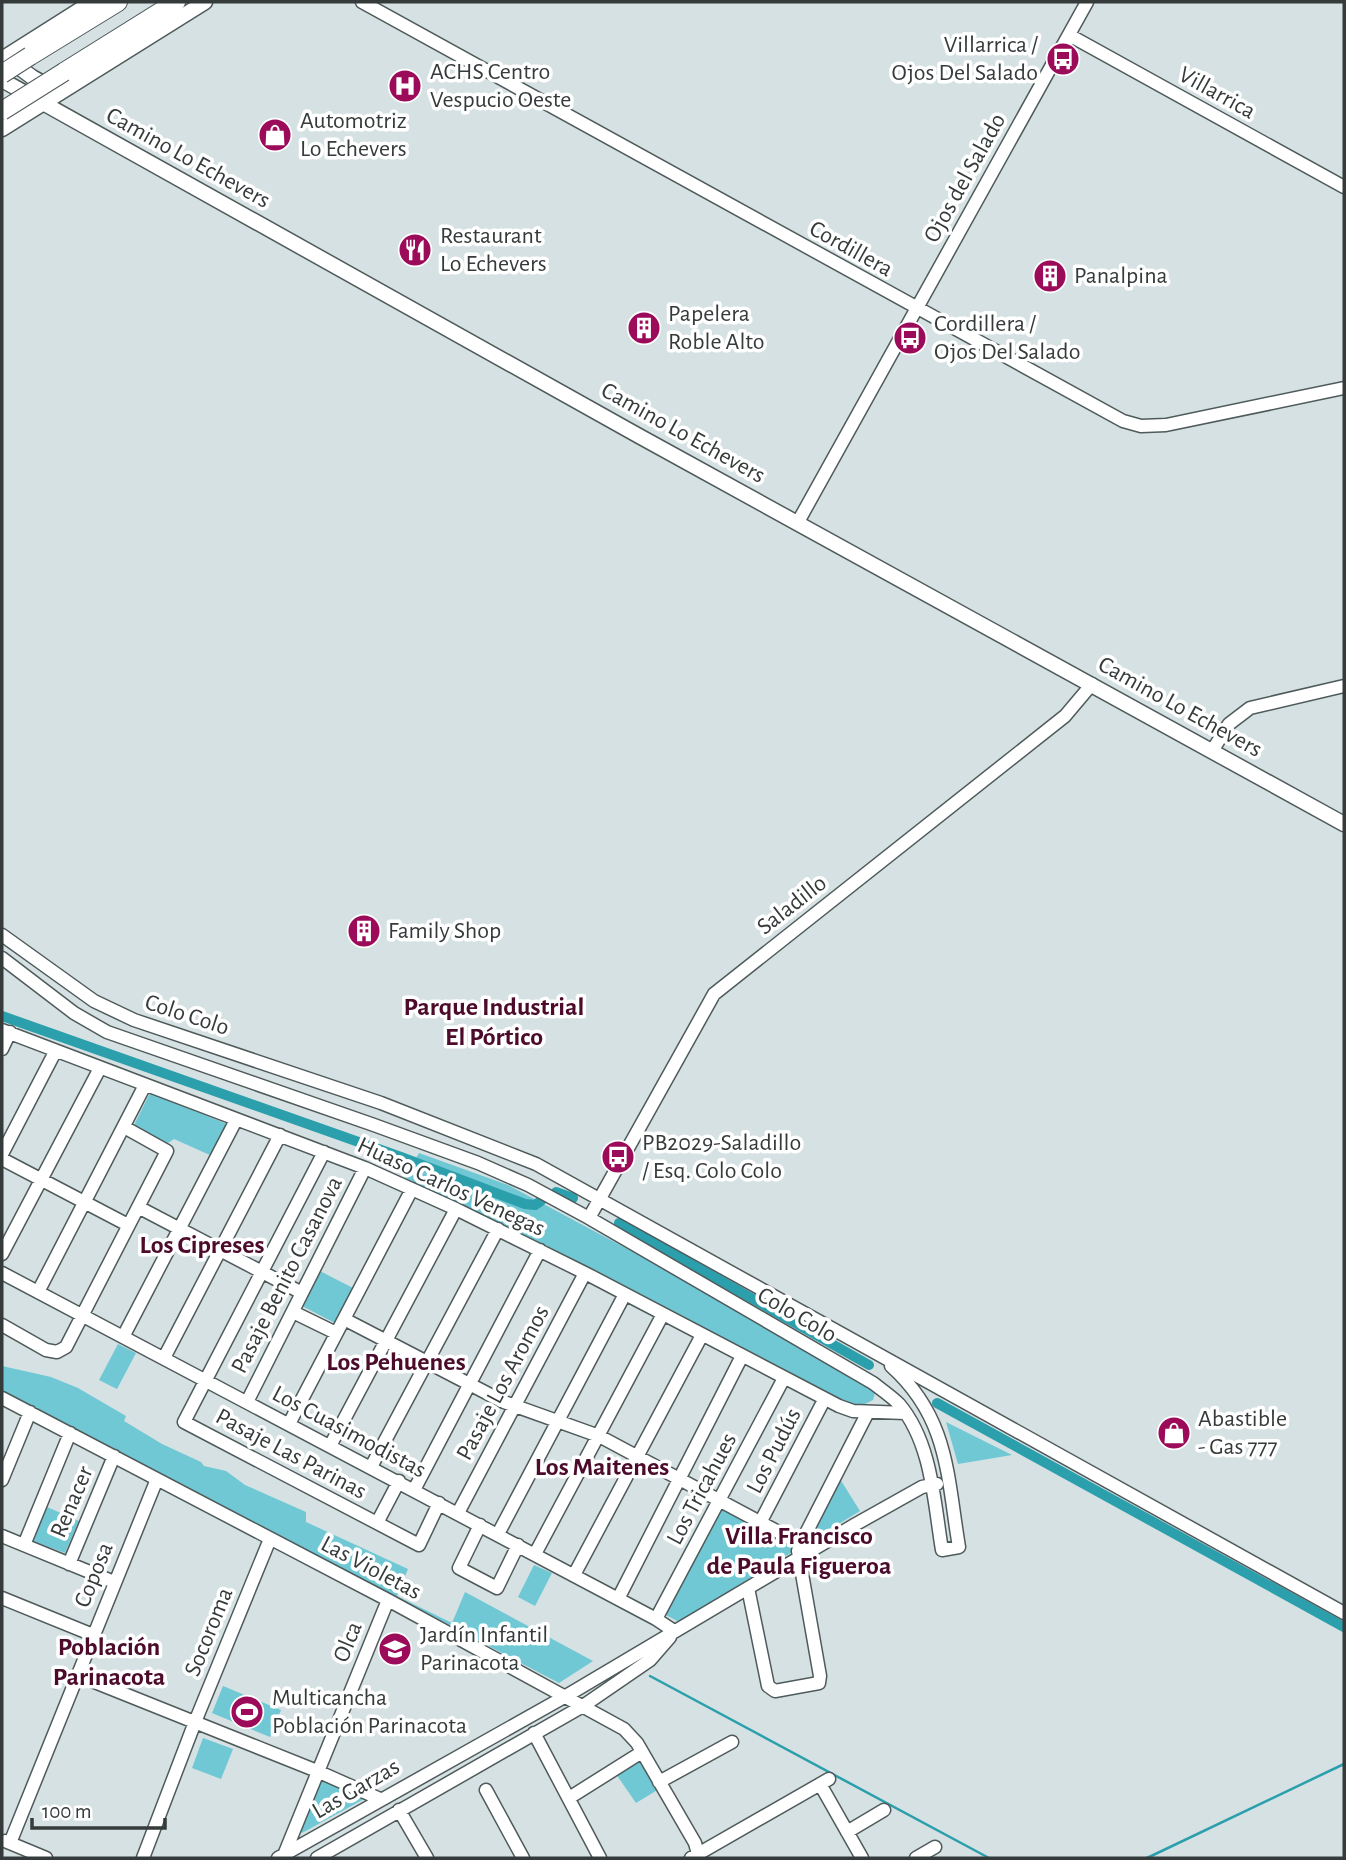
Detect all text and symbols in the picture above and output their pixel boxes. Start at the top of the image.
place label: Villarrica / Ojos Del Salado [891,33,1038,85]
bus stop icon: Villarrica / Ojos Del Salado [1044,40,1082,78]
place label: ACHS Centro Vespucio Oeste [430,60,571,112]
street label: Villarrica [1175,62,1259,124]
hospital icon: ACHS Centro Vespucio Oeste [386,67,424,105]
street label: Camino Lo Echevers [102,103,274,213]
place label: Automotriz Lo Echevers [300,109,407,161]
street label: Ojos del Salado [920,109,1010,247]
shop icon: Automotriz Lo Echevers [256,116,294,154]
street label: Cordillera [805,216,897,282]
place label: Restaurant Lo Echevers [440,224,547,276]
restaurant icon: Restaurant Lo Echevers [396,231,434,269]
building icon: Panalpina [1031,257,1069,295]
place label: Panalpina [1074,264,1168,288]
place label: Papelera Roble Alto [668,302,764,354]
building icon: Papelera Roble Alto [625,309,663,347]
place label: Cordillera / Ojos Del Salado [934,312,1081,364]
bus stop icon: Cordillera / Ojos Del Salado [891,319,929,357]
street label: Camino Lo Echevers [597,378,769,488]
street label: Camino Lo Echevers [1094,652,1266,762]
street label: Saladillo [753,871,831,939]
building icon: Family Shop [345,912,383,950]
place label: Family Shop [388,919,501,943]
street label: Colo Colo [142,990,232,1040]
district label: Parque Industrial El Pórtico [404,994,584,1050]
place label: PB2029-Saladillo / Esq. Colo Colo [642,1131,801,1183]
street label: Huaso Carlos Venegas [354,1133,548,1241]
bus stop icon: PB2029-Saladillo / Esq. Colo Colo [599,1138,637,1176]
street label: Pasaje Benito Casanova [227,1173,347,1377]
district label: Los Cipreses [140,1232,264,1258]
street label: Colo Colo [753,1283,841,1347]
street label: Pasaje Los Aromos [452,1302,554,1464]
district label: Los Pehuenes [326,1349,466,1375]
street label: Los Cuasimodistas [268,1381,430,1483]
street label: Pasaje Las Parinas [212,1404,370,1504]
street label: Los Pudús [742,1404,806,1498]
place label: Abastible - Gas 777 [1198,1407,1287,1459]
shop icon: Abastible - Gas 777 [1155,1414,1193,1452]
street label: Los Tricahues [663,1429,741,1549]
district label: Los Maitenes [535,1454,669,1480]
street label: Renacer [46,1463,98,1541]
district label: Villa Francisco de Paula Figueroa [707,1523,891,1579]
street label: Las Violetas [317,1532,425,1604]
street label: Coposa [70,1539,118,1611]
street label: Socoroma [180,1584,238,1680]
street label: Olca [329,1618,367,1666]
place label: Jardín Infantil Parinacota [420,1623,548,1675]
school or university icon: Jardín Infantil Parinacota [376,1630,414,1668]
district label: Población Parinacota [53,1634,165,1690]
place label: Multicancha Población Parinacota [272,1686,467,1738]
sports icon: Multicancha Población Parinacota [228,1693,266,1731]
street label: Las Garzas [308,1754,404,1824]
scale bar [32,1786,164,1830]
text: 100 m [42,1801,92,1822]

